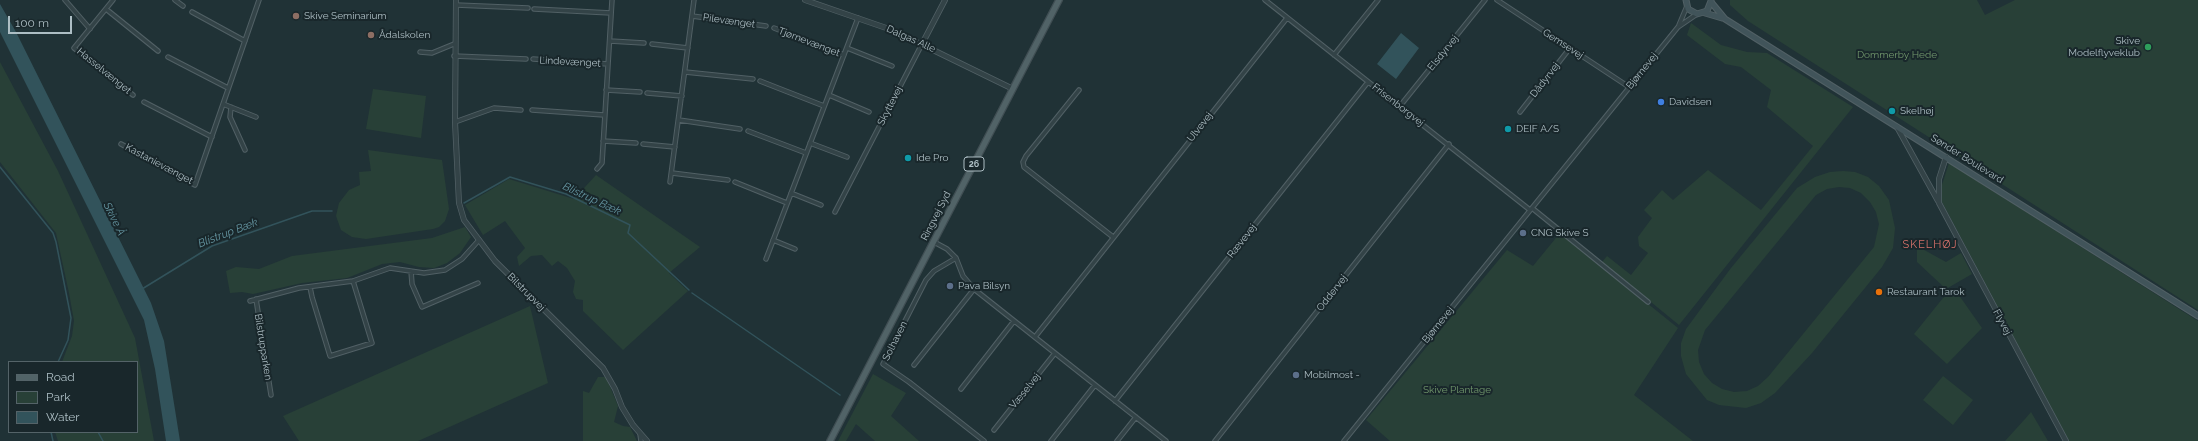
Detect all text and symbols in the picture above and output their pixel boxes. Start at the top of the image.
scale bar [10,8,74,34]
place label: Skive Seminarium [304,10,387,22]
marker: Skive Seminarium [291,11,301,21]
street label: Pilevænget [702,11,756,31]
text: 100 m [15,16,49,30]
street label: Dalgas Alle [885,23,937,55]
street label: Tjørnevænget [776,25,842,59]
street label: Gemsevej [1540,26,1586,62]
place label: Ådalskolen [379,29,430,41]
marker: Ådalskolen [366,30,376,40]
street label: Elsdyrvej [1425,33,1461,73]
place label: Skive Modelflyveklub [2068,35,2140,58]
marker: Skive Modelflyveklub [2143,42,2153,52]
street label: Hasselvænget [74,45,134,97]
park label: Dommerby Hede [1857,49,1937,61]
street label: Bjørnevej [1624,50,1660,92]
street label: Lindevænget [539,54,601,70]
street label: Dådyrvej [1528,60,1562,100]
street label: Frisenborgvej [1370,81,1426,129]
street label: Skyttevej [875,84,905,128]
place label: Davidsen [1669,96,1712,108]
marker: Davidsen [1656,97,1666,107]
place label: Skelhøj [1900,105,1934,117]
marker: Skelhøj [1887,106,1897,116]
street label: Ulvevej [1185,110,1215,144]
place label: DEIF A/S [1516,123,1559,135]
marker: DEIF A/S [1503,124,1513,134]
street label: Sønder Boulevard [1929,132,2005,186]
street label: Kastanievænget [123,141,195,187]
place label: Ide Pro [916,152,949,164]
marker: Ide Pro [903,153,913,163]
road number: 26 [964,157,984,171]
water label: Blistrup Bæk [561,180,623,218]
street label: Ringvej Syd [918,189,954,243]
water label: Skive Å [100,200,128,238]
water label: Blistrup Bæk [196,216,260,250]
street label: Rævevej [1225,222,1259,260]
place label: CNG Skive S [1531,227,1588,239]
marker: CNG Skive S [1518,228,1528,238]
district label: SKELHØJ [1902,238,1958,252]
street label: Bilstrupvej [505,271,547,313]
street label: Oddervej [1314,273,1350,313]
place label: Pava Bilsyn [958,280,1010,292]
marker: Pava Bilsyn [945,281,955,291]
place label: Restaurant Tarok [1887,286,1965,298]
marker: Restaurant Tarok [1874,287,1884,297]
street label: Bjørnevej [1420,304,1456,346]
street label: Flyvej [1990,307,2014,337]
street label: Bilstrupparken [252,313,274,381]
street label: Solhaven [880,319,910,363]
legend [8,361,138,433]
place label: Mobilmost - [1304,369,1360,381]
text: Road [46,370,75,384]
marker: Mobilmost - [1291,370,1301,380]
street label: Væselvej [1007,371,1043,411]
park label: Skive Plantage [1423,384,1491,396]
text: Park [46,390,71,404]
text: Water [46,410,80,424]

